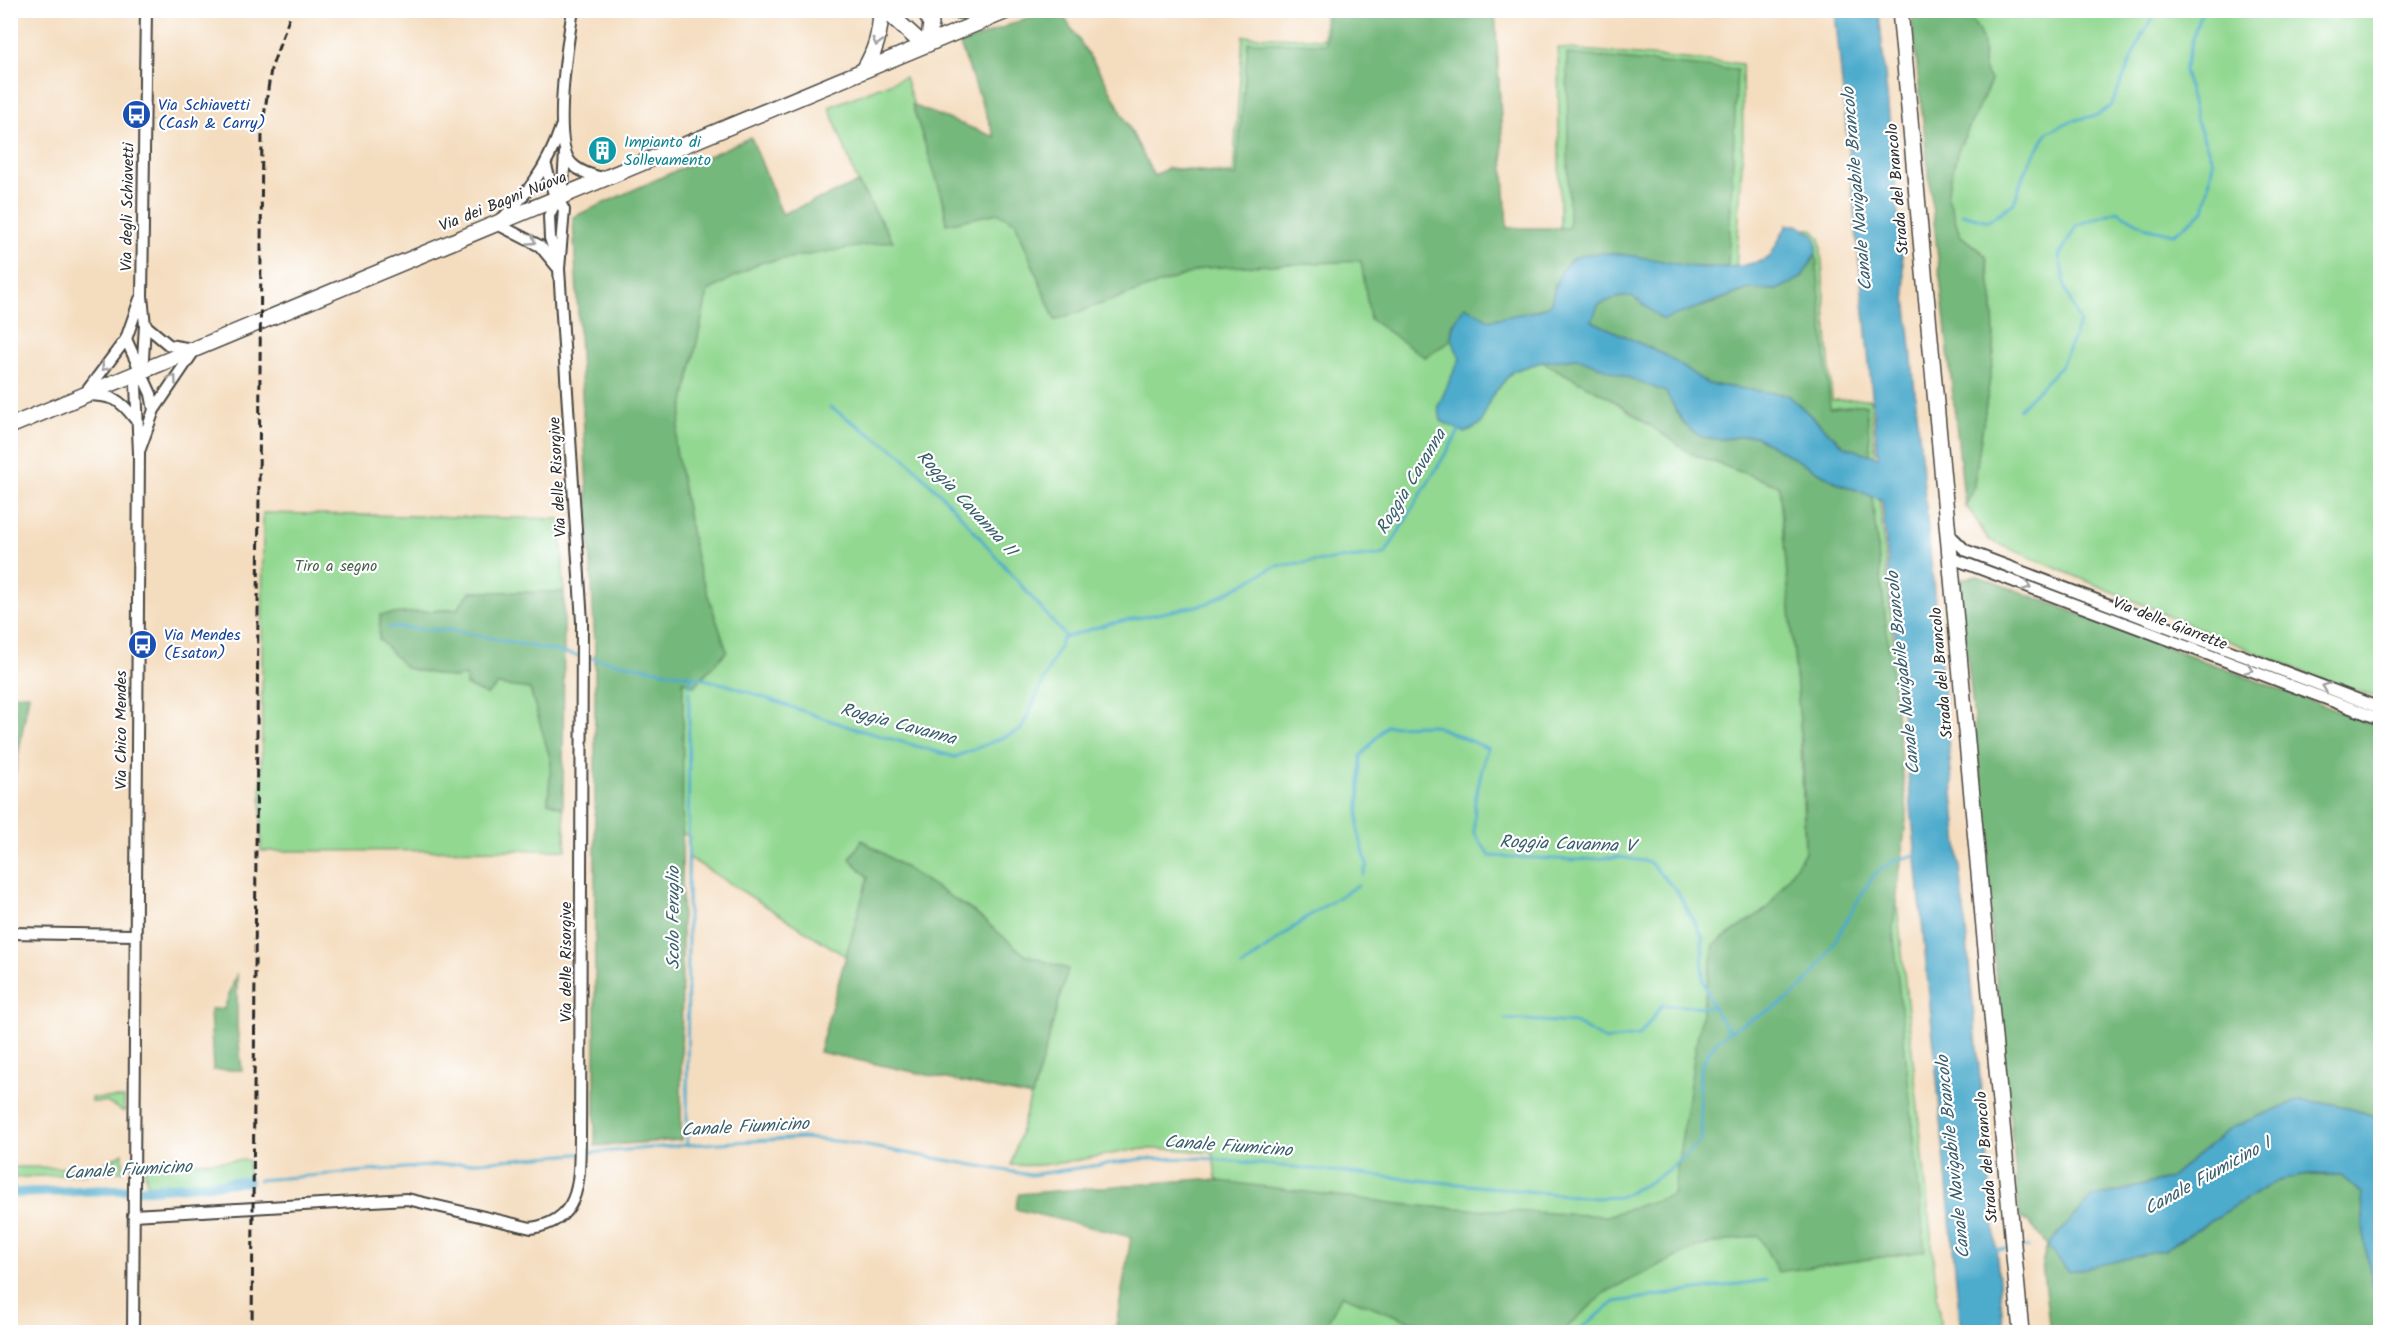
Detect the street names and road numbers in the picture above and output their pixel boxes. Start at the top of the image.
street label: Strada del Brancolo [1880,122,1916,256]
street label: Via degli Schiavetti [114,141,142,272]
street label: Via dei Bagni Nuova [435,165,571,239]
street label: Via delle Risorgive [542,416,574,538]
street label: Via delle Giarrette [2109,591,2231,657]
street label: Strada del Brancolo [1924,606,1960,740]
street label: Via Chico Mendes [109,670,134,790]
street label: Via delle Risorgive [554,902,579,1022]
street label: Strada del Brancolo [1969,1090,2005,1224]

